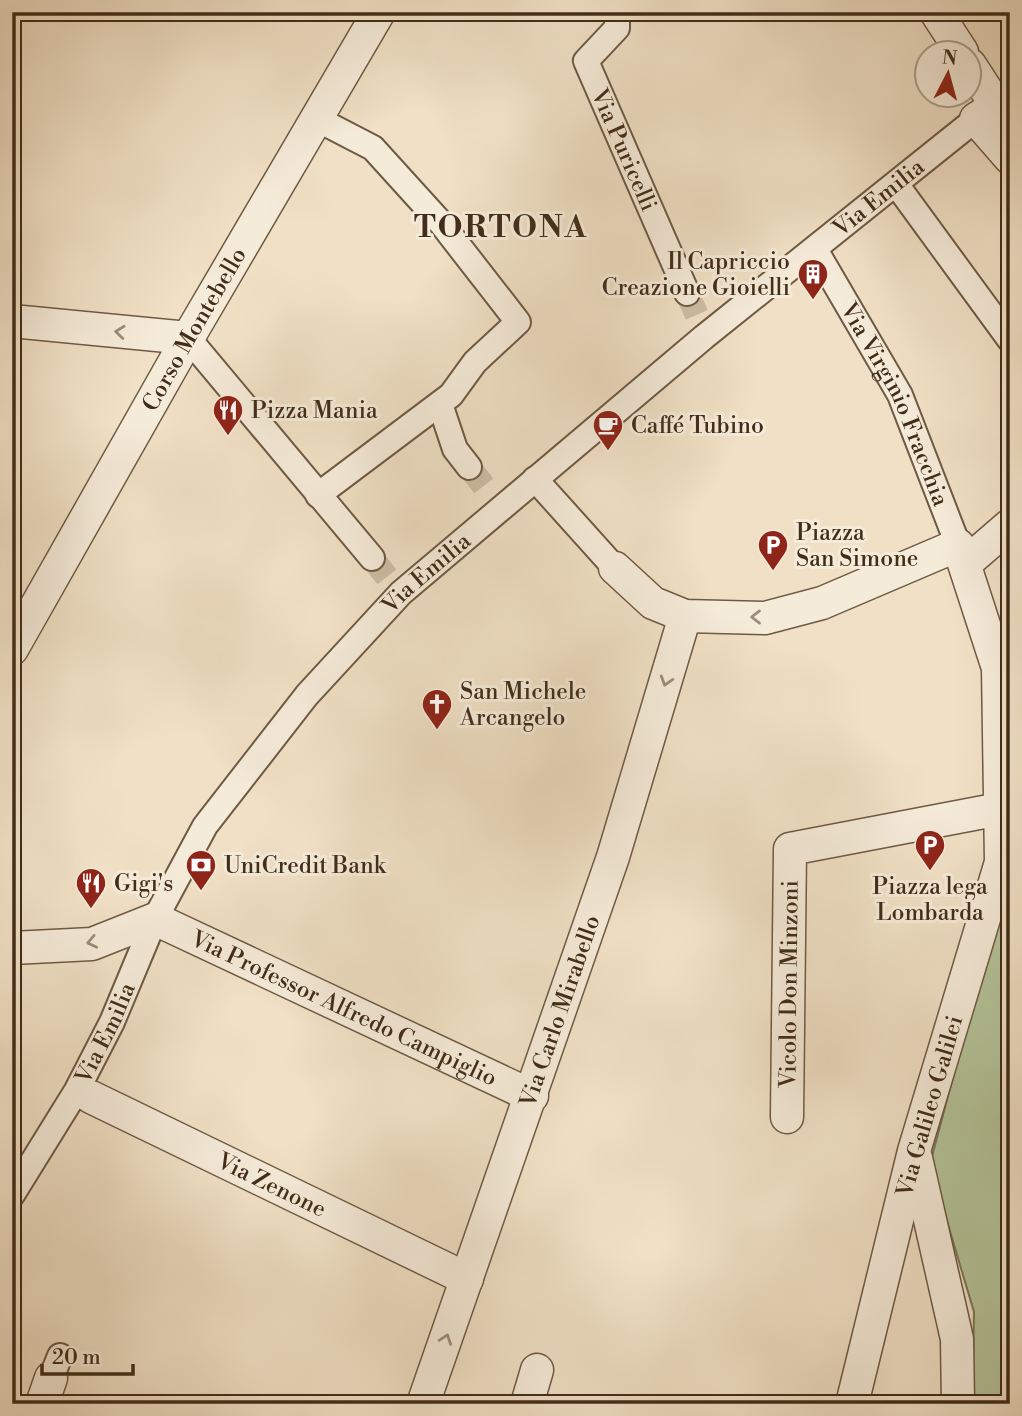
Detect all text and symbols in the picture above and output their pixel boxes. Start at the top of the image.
north arrow [914,38,984,108]
text: N [941,45,958,71]
street label: Via Puricelli [584,84,663,216]
street label: Via Emilia [827,153,930,244]
district label: TORTONA [414,209,588,247]
street label: Corso Montebello [137,243,253,416]
place label: Il Capriccio Creazione Gioielli [602,248,790,302]
building icon: Il Capriccio Creazione Gioielli [796,257,830,301]
street label: Via Virginio Fracchia [834,297,955,510]
one-way arrow [114,325,125,340]
restaurant icon: Pizza Mania [211,393,245,437]
place label: Pizza Mania [251,397,378,425]
cafe icon: Caffé Tubino [591,408,625,452]
place label: Caffé Tubino [631,412,764,440]
place label: Piazza San Simone [796,519,918,573]
street label: Via Emilia [376,527,477,620]
parking icon: Piazza San Simone [756,528,790,572]
one-way arrow [750,609,761,625]
one-way arrow [659,675,674,687]
place label: San Michele Arcangelo [459,678,586,732]
church icon: San Michele Arcangelo [420,687,454,731]
parking icon: Piazza lega Lombarda [913,828,947,872]
bank icon: UniCredit Bank [184,848,218,892]
place label: UniCredit Bank [224,852,387,880]
restaurant icon: Gigi's [74,866,108,910]
place label: Gigi's [114,870,173,898]
place label: Piazza lega Lombarda [872,873,988,927]
street label: Vicolo Don Minzoni [774,880,805,1089]
street label: Via Carlo Mirabello [514,912,607,1112]
street label: Via Professor Alfredo Campiglio [185,924,501,1093]
one-way arrow [86,934,98,949]
street label: Via Emilia [69,978,142,1090]
street label: Via Galileo Galilei [890,1012,969,1201]
street label: Via Zenone [211,1147,331,1224]
scale bar [42,1332,133,1376]
one-way arrow [438,1334,452,1346]
text: 20 m [52,1345,101,1371]

